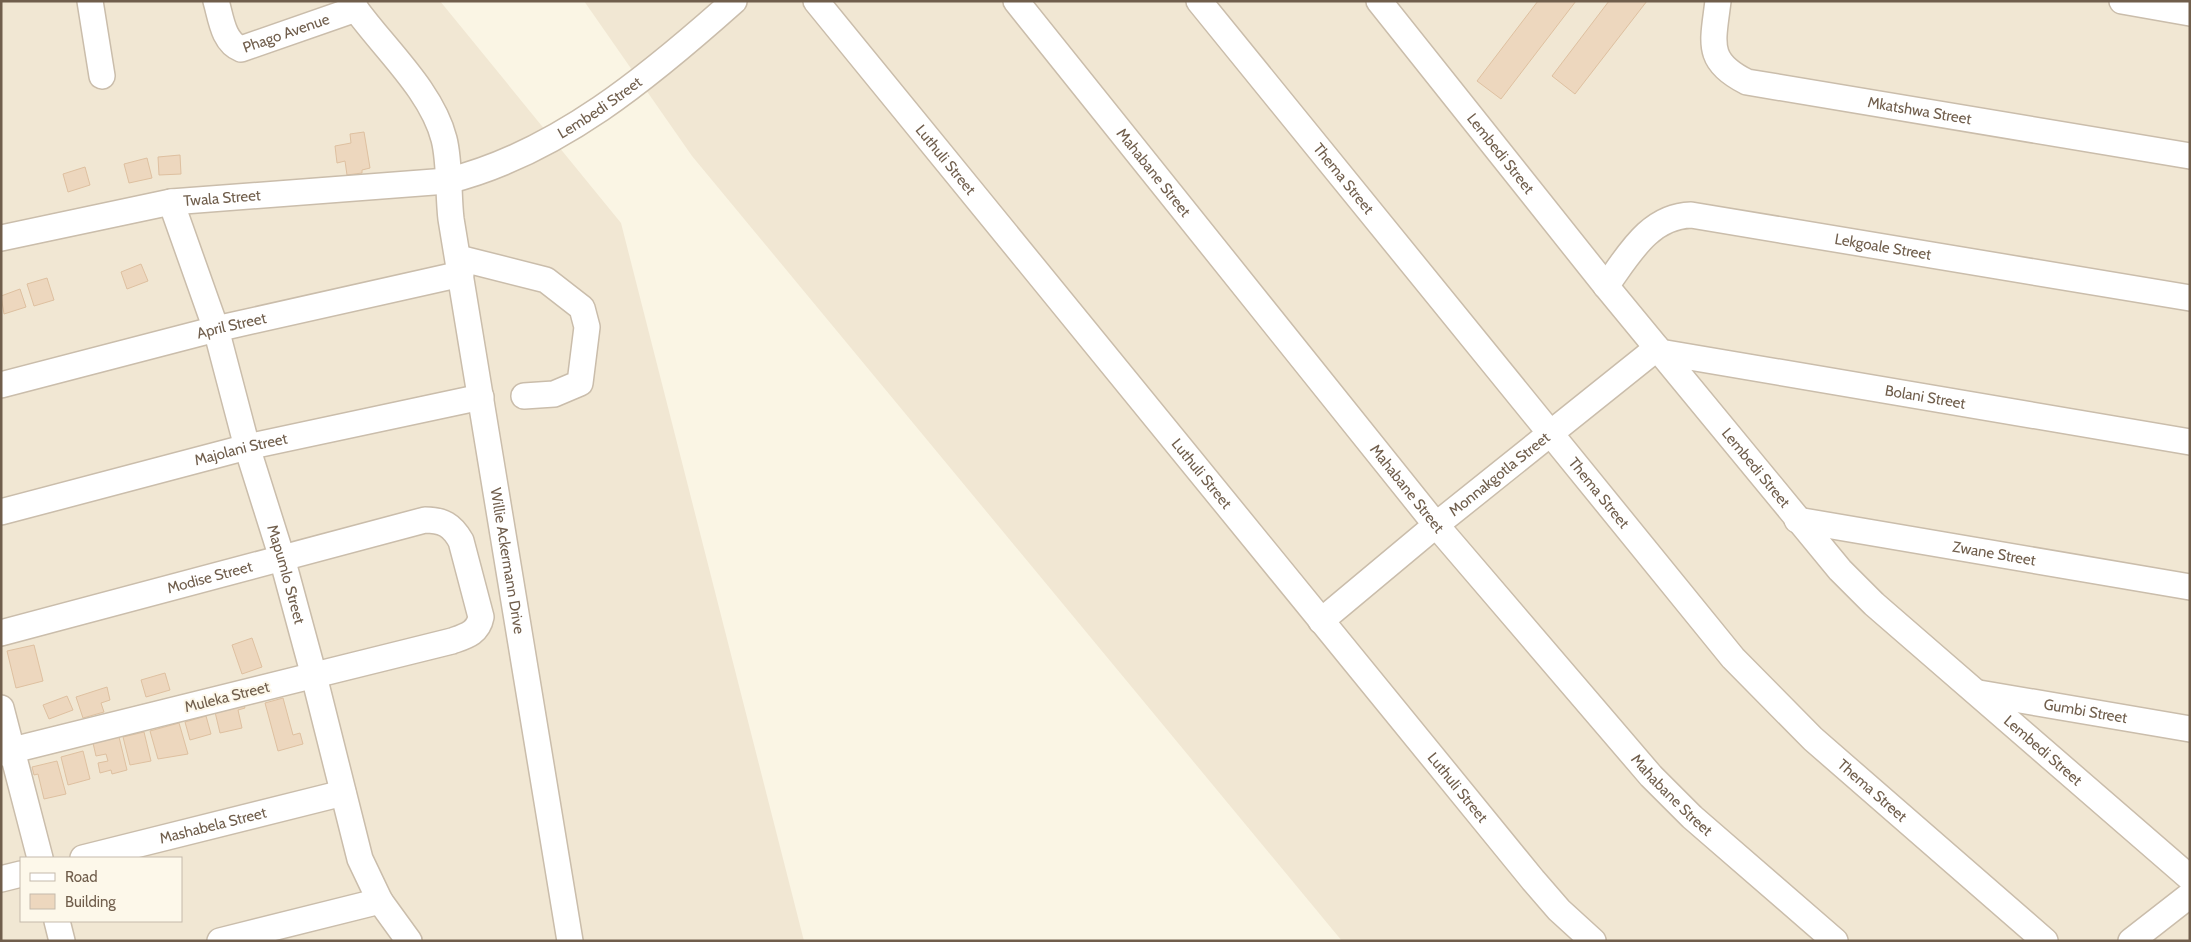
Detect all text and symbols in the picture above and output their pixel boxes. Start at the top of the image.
street label: Phago Avenue [240,10,332,57]
street label: Lembedi Street [554,73,645,143]
street label: Mkatshwa Street [1866,93,1973,128]
street label: Lembedi Street [1463,110,1538,197]
street label: Luthuli Street [912,121,979,199]
street label: Mahabane Street [1113,125,1194,221]
street label: Thema Street [1309,140,1378,218]
street label: Twala Street [183,186,261,210]
street label: Lekgoale Street [1833,230,1933,264]
street label: April Street [195,309,268,343]
street label: Bolani Street [1884,381,1967,413]
street label: Lembedi Street [1718,424,1794,511]
street label: Monnakgotla Street [1445,428,1553,520]
street label: Majolani Street [193,430,289,469]
street label: Luthuli Street [1168,435,1235,512]
street label: Mahabane Street [1366,441,1448,537]
street label: Thema Street [1565,454,1633,532]
street label: Willie Ackermann Drive [486,487,528,635]
street label: Mapumlo Street [263,523,308,626]
street label: Zwane Street [1951,538,2037,570]
street label: Modise Street [165,557,254,597]
street label: Muleka Street [183,678,271,716]
street label: Gumbi Street [2042,695,2129,727]
street label: Lembedi Street [2000,712,2086,789]
street label: Luthuli Street [1424,749,1491,826]
street label: Mahabane Street [1627,750,1716,840]
street label: Thema Street [1834,756,1911,826]
street label: Mashabela Street [158,803,268,848]
legend [20,857,182,922]
text: Road [65,868,98,886]
text: Building [65,893,116,911]

